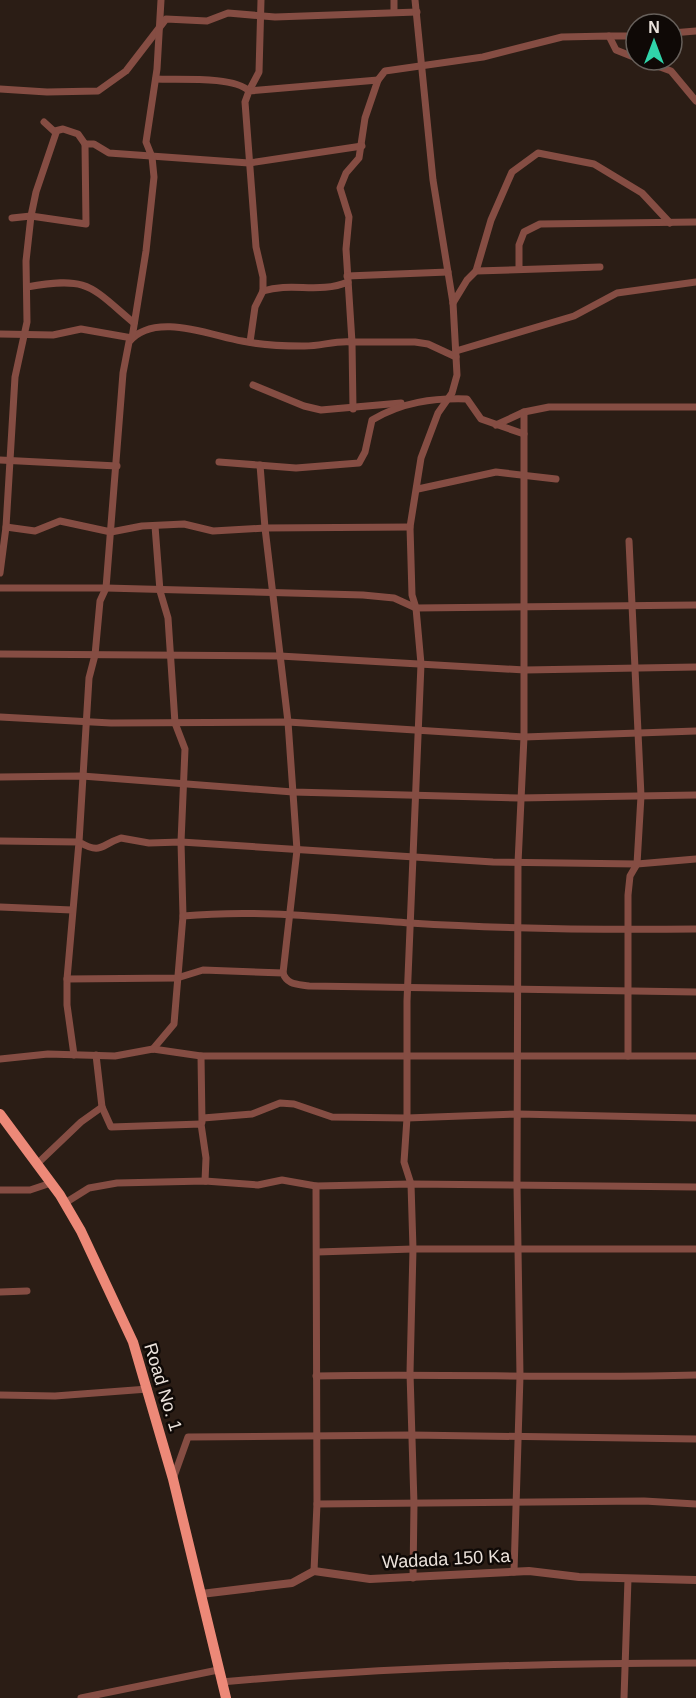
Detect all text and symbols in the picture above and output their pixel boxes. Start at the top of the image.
north arrow [624,12,684,72]
text: N [648,19,660,36]
street label: Road No. 1 [140,1341,186,1433]
street label: Wadada 150 Ka [381,1546,512,1572]

